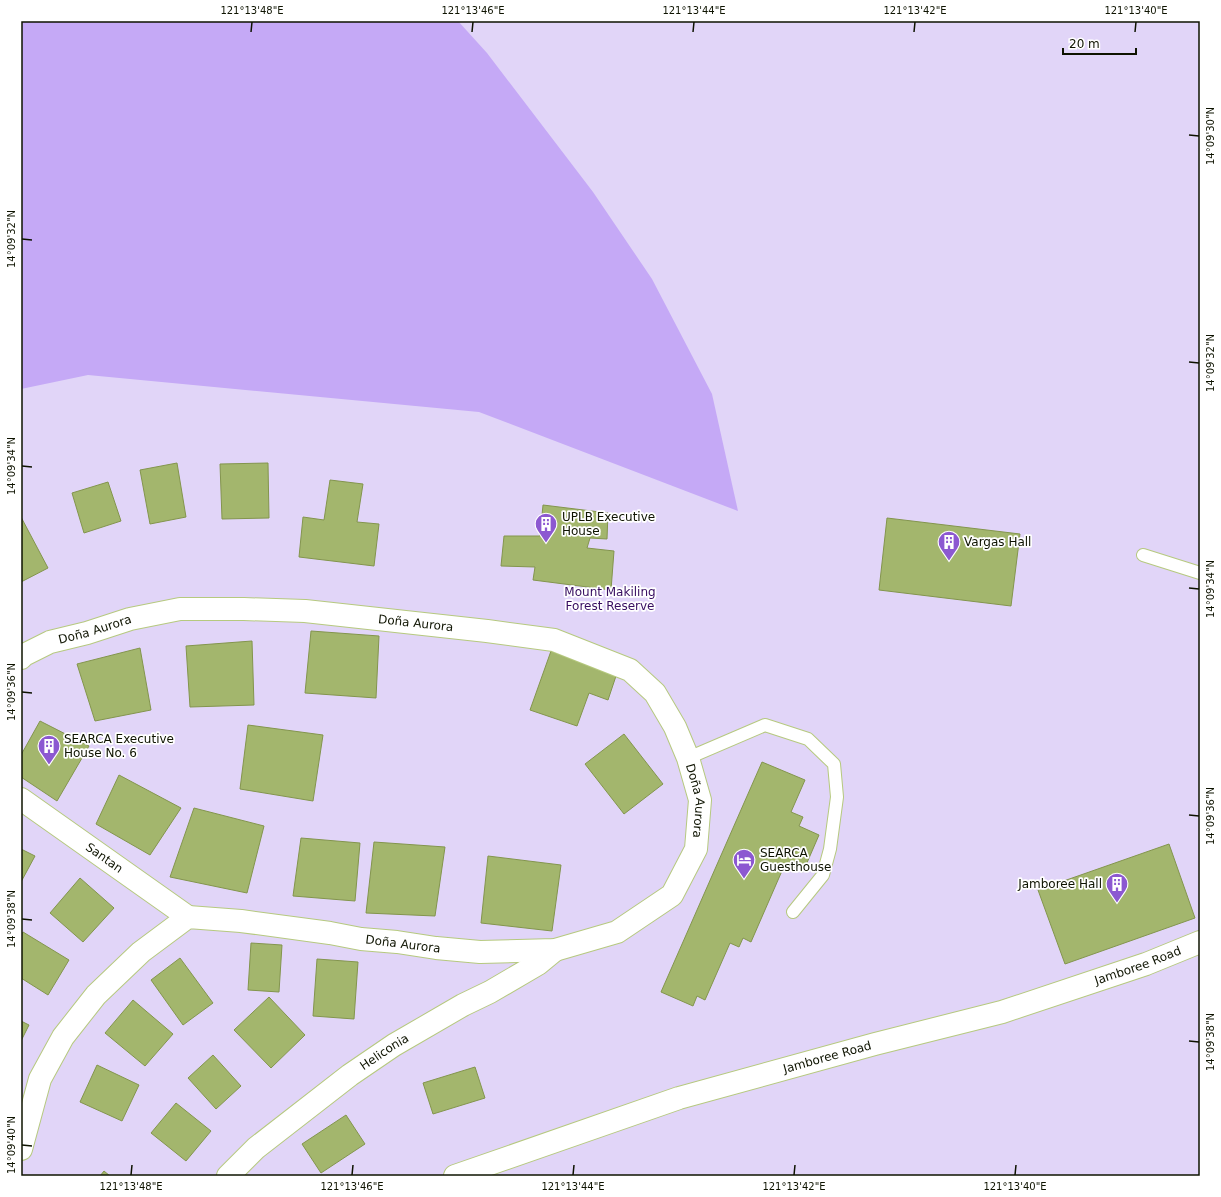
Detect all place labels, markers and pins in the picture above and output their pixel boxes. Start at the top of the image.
place label: UPLB Executive House [562,510,655,538]
building icon: UPLB Executive House [533,511,559,544]
building icon: Vargas Hall [936,529,962,562]
place label: Vargas Hall [964,535,1031,549]
place label: SEARCA Executive House No. 6 [64,732,174,760]
building icon: SEARCA Executive House No. 6 [36,733,62,766]
place label: SEARCA Guesthouse [760,846,831,874]
hotel icon: SEARCA Guesthouse [731,847,757,880]
building icon: Jamboree Hall [1104,871,1130,904]
place label: Jamboree Hall [1017,877,1102,891]

